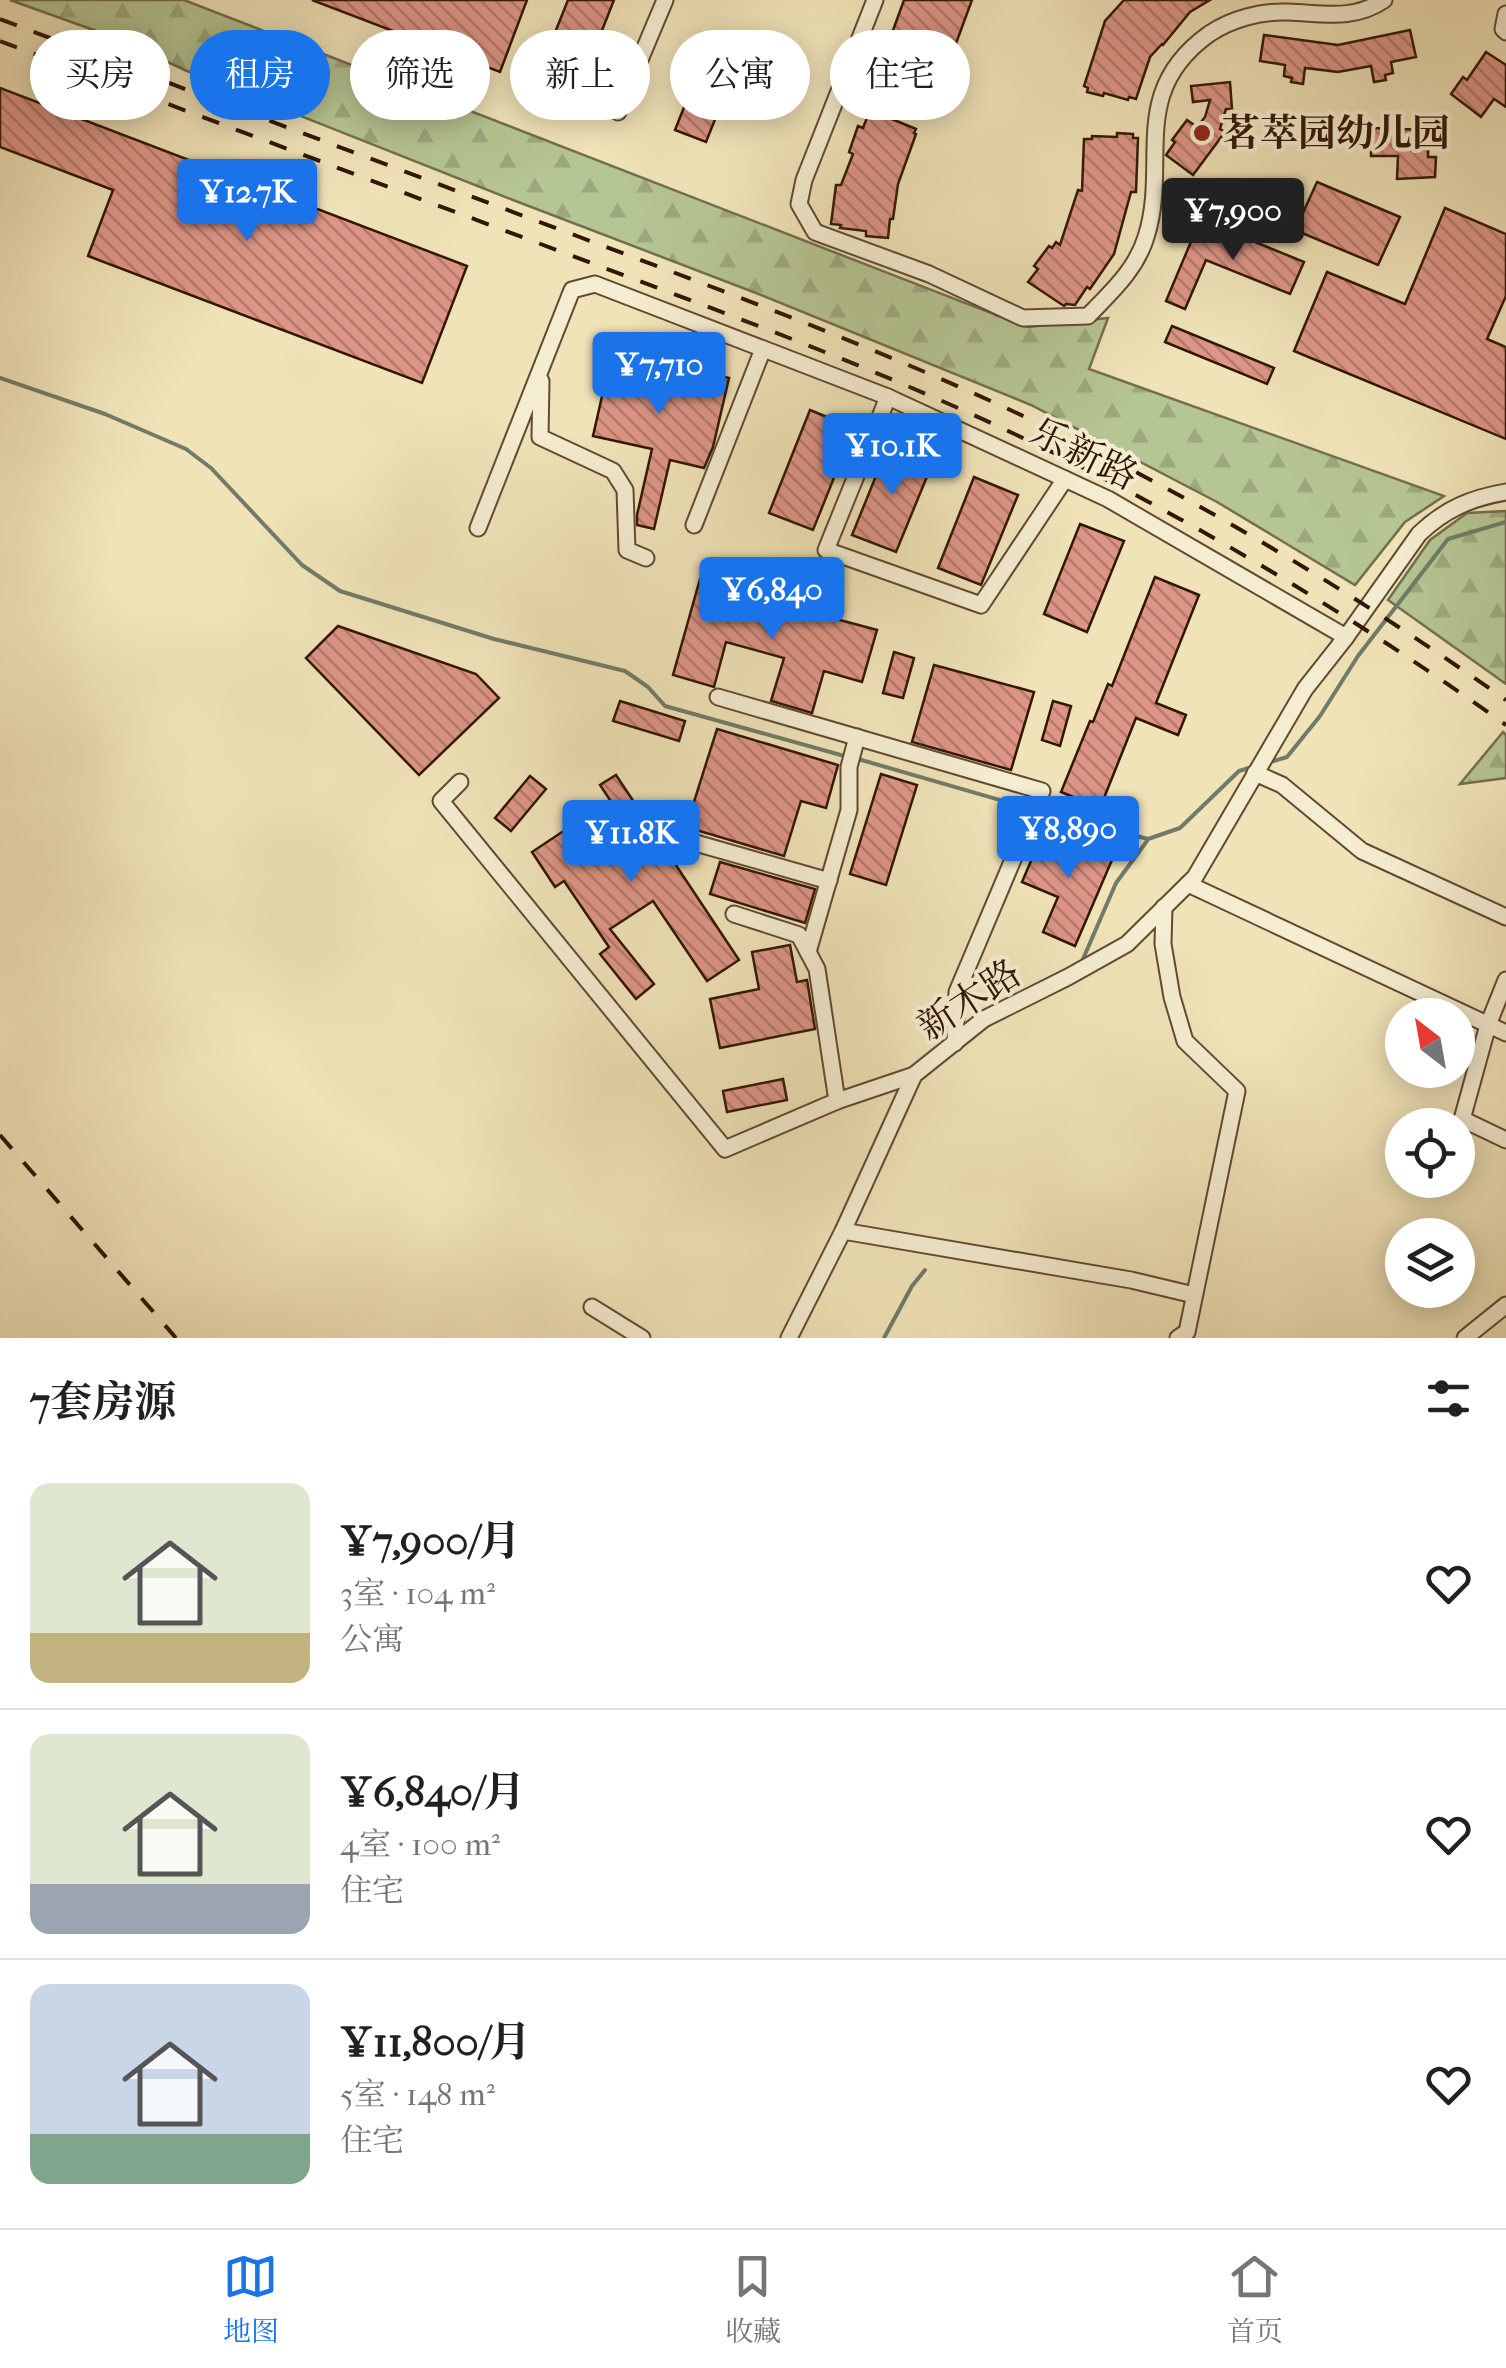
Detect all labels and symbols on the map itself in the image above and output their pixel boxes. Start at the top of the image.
place label: 茗萃园幼儿园 [1222,111,1450,156]
marker: 茗萃园幼儿园 [1191,122,1213,144]
pin: ¥12.7K [166,159,328,244]
pin: ¥7,900 [1152,178,1314,263]
pin: ¥7,710 [578,332,740,417]
street label: 乐新路 [1023,409,1145,499]
pin: ¥10.1K [811,413,973,498]
pin: ¥6,840 [691,557,853,642]
pin: ¥8,890 [987,796,1149,881]
pin: ¥11.8K [550,800,712,885]
street label: 新木路 [909,950,1029,1050]
north arrow [1385,998,1475,1088]

